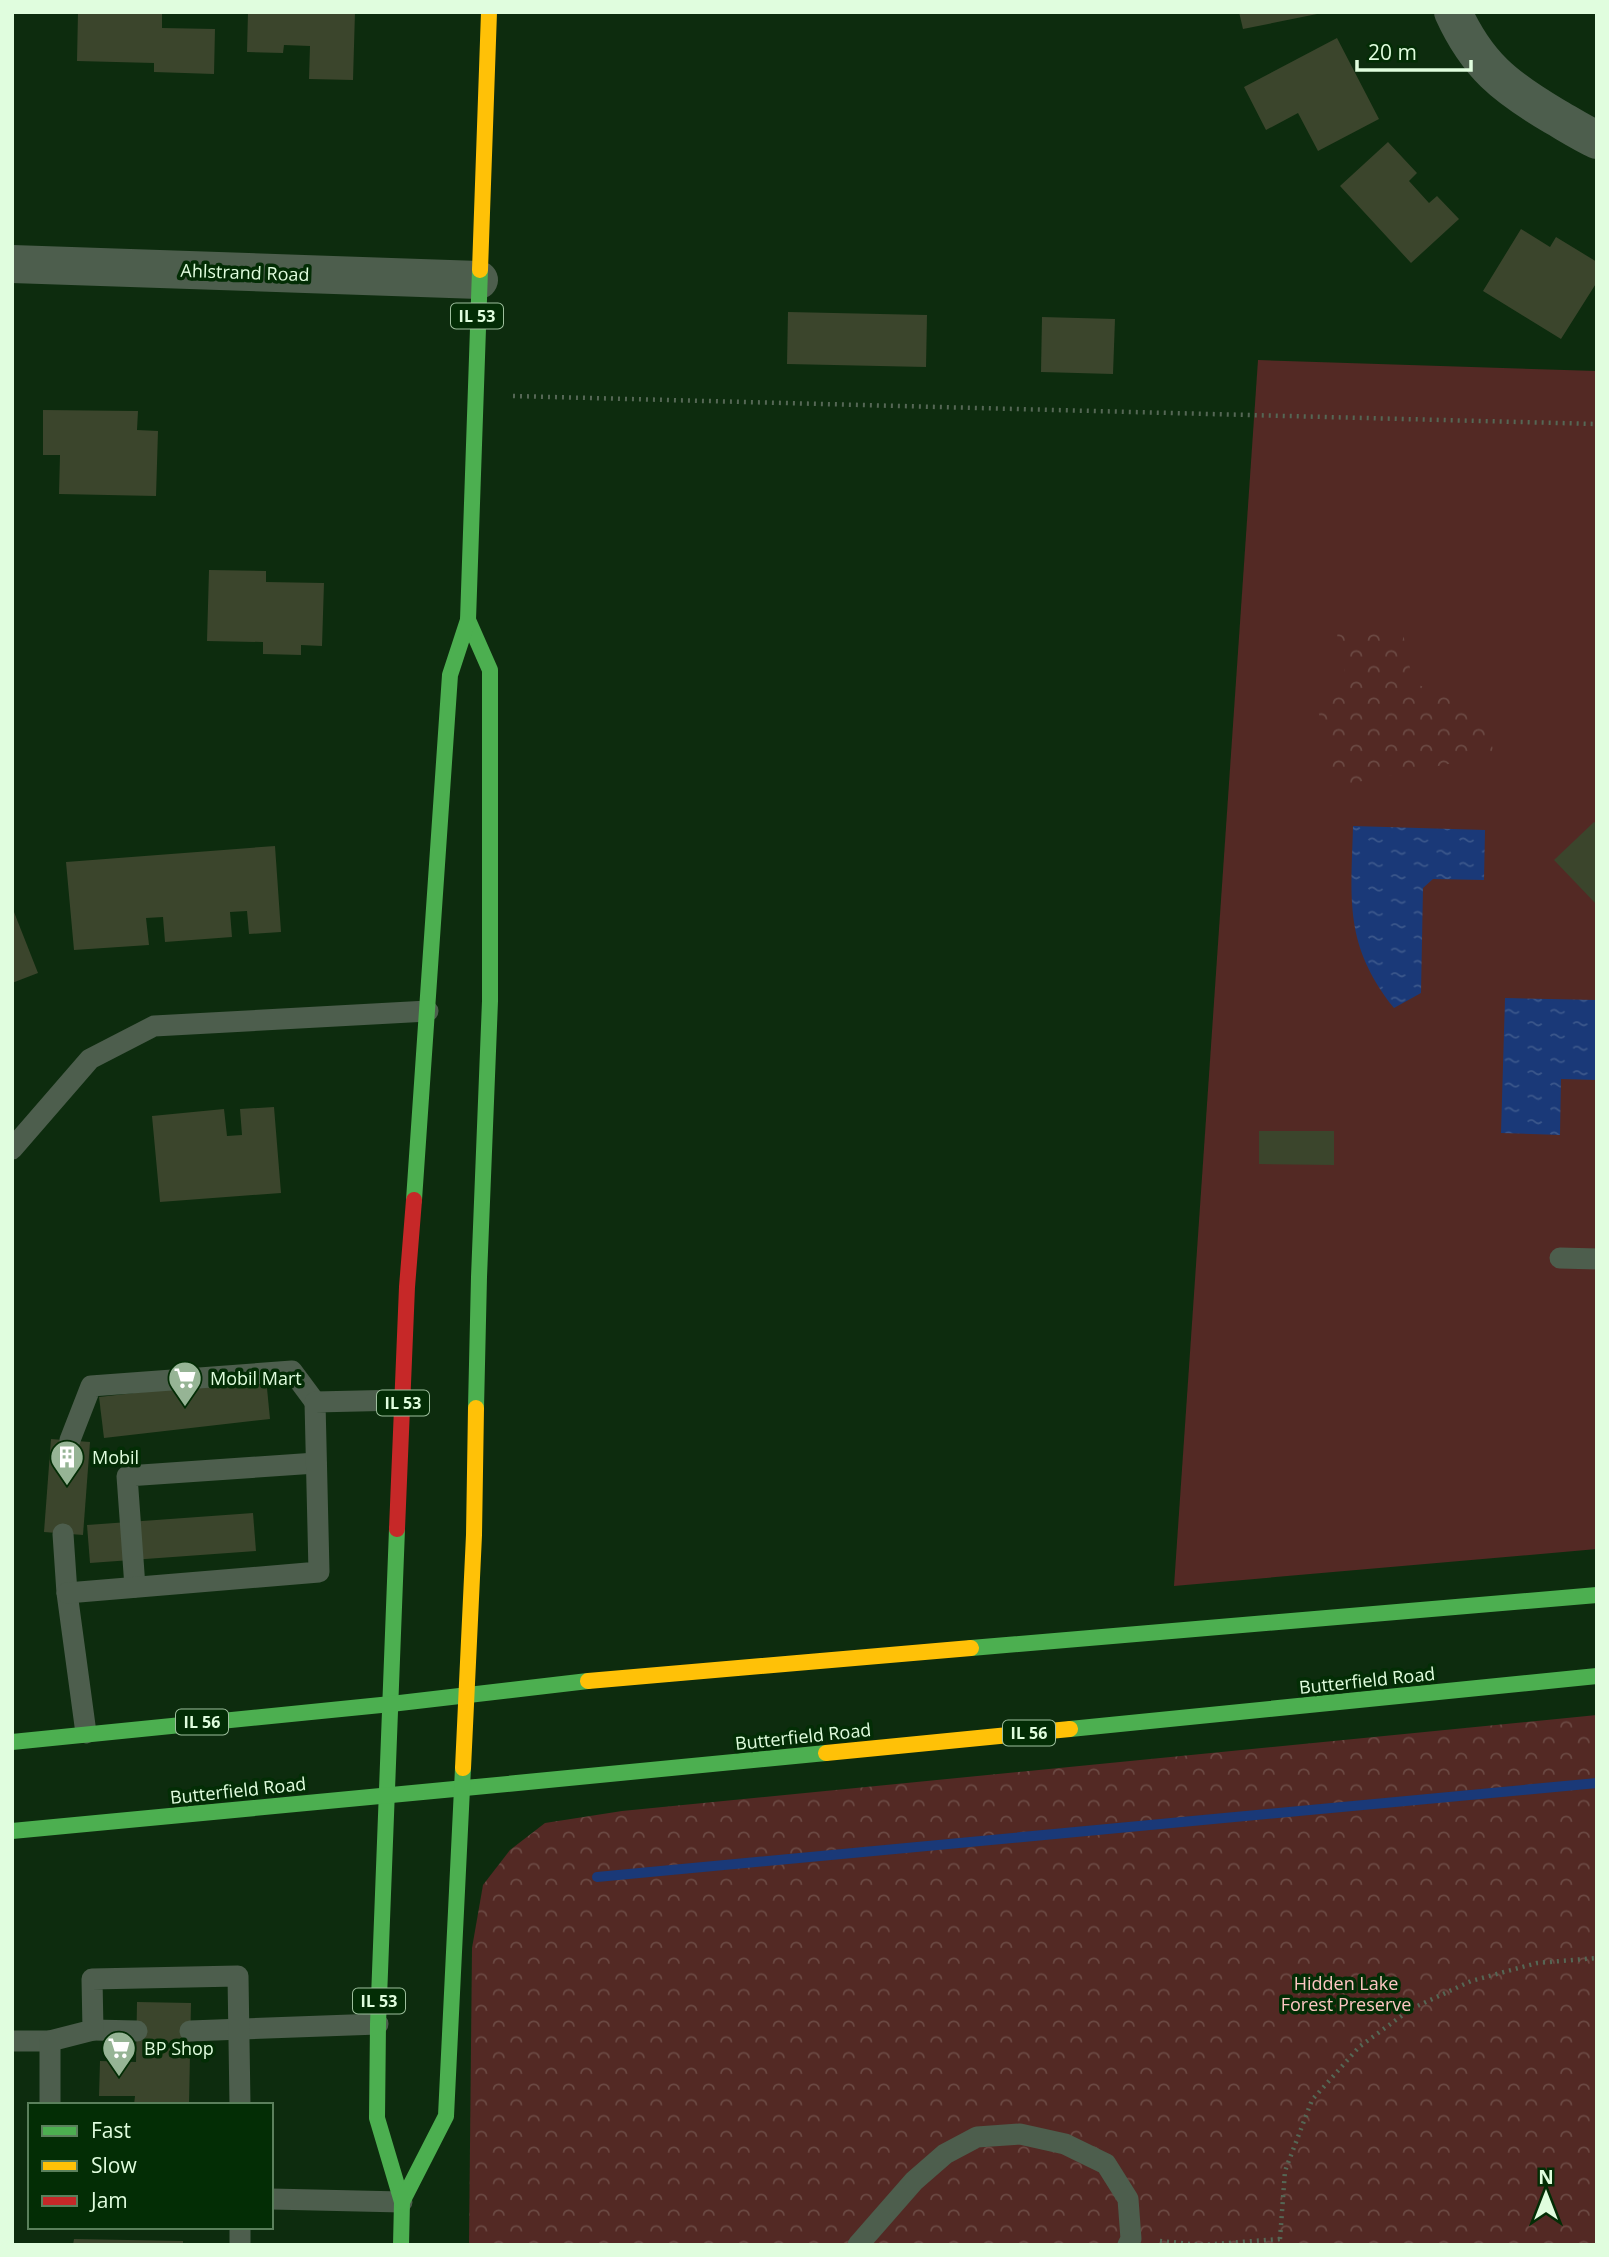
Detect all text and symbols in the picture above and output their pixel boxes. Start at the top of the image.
scale bar [1357,28,1471,72]
text: 20 m [1368,38,1417,66]
street label: Ahlstrand Road [180,258,310,286]
road number: IL 53 [451,304,503,328]
supermarket icon: Mobil Mart [166,1359,204,1408]
place label: Mobil Mart [210,1366,302,1390]
road number: IL 53 [377,1390,429,1415]
building icon: Mobil [48,1438,86,1487]
place label: Mobil [92,1445,139,1469]
street label: Butterfield Road [1298,1661,1436,1699]
road number: IL 56 [176,1710,228,1734]
street label: Butterfield Road [734,1717,872,1755]
road number: IL 56 [1003,1721,1055,1746]
street label: Butterfield Road [169,1771,307,1809]
park label: Hidden Lake Forest Preserve [1281,1971,1411,2016]
road number: IL 53 [353,1988,405,2013]
supermarket icon: BP Shop [100,2029,138,2078]
place label: BP Shop [144,2036,214,2060]
legend [28,2103,273,2229]
text: Fast [91,2116,131,2144]
text: Slow [91,2151,137,2179]
north arrow [1511,2159,1581,2229]
text: N [1538,2164,1554,2190]
text: Jam [89,2186,128,2214]

